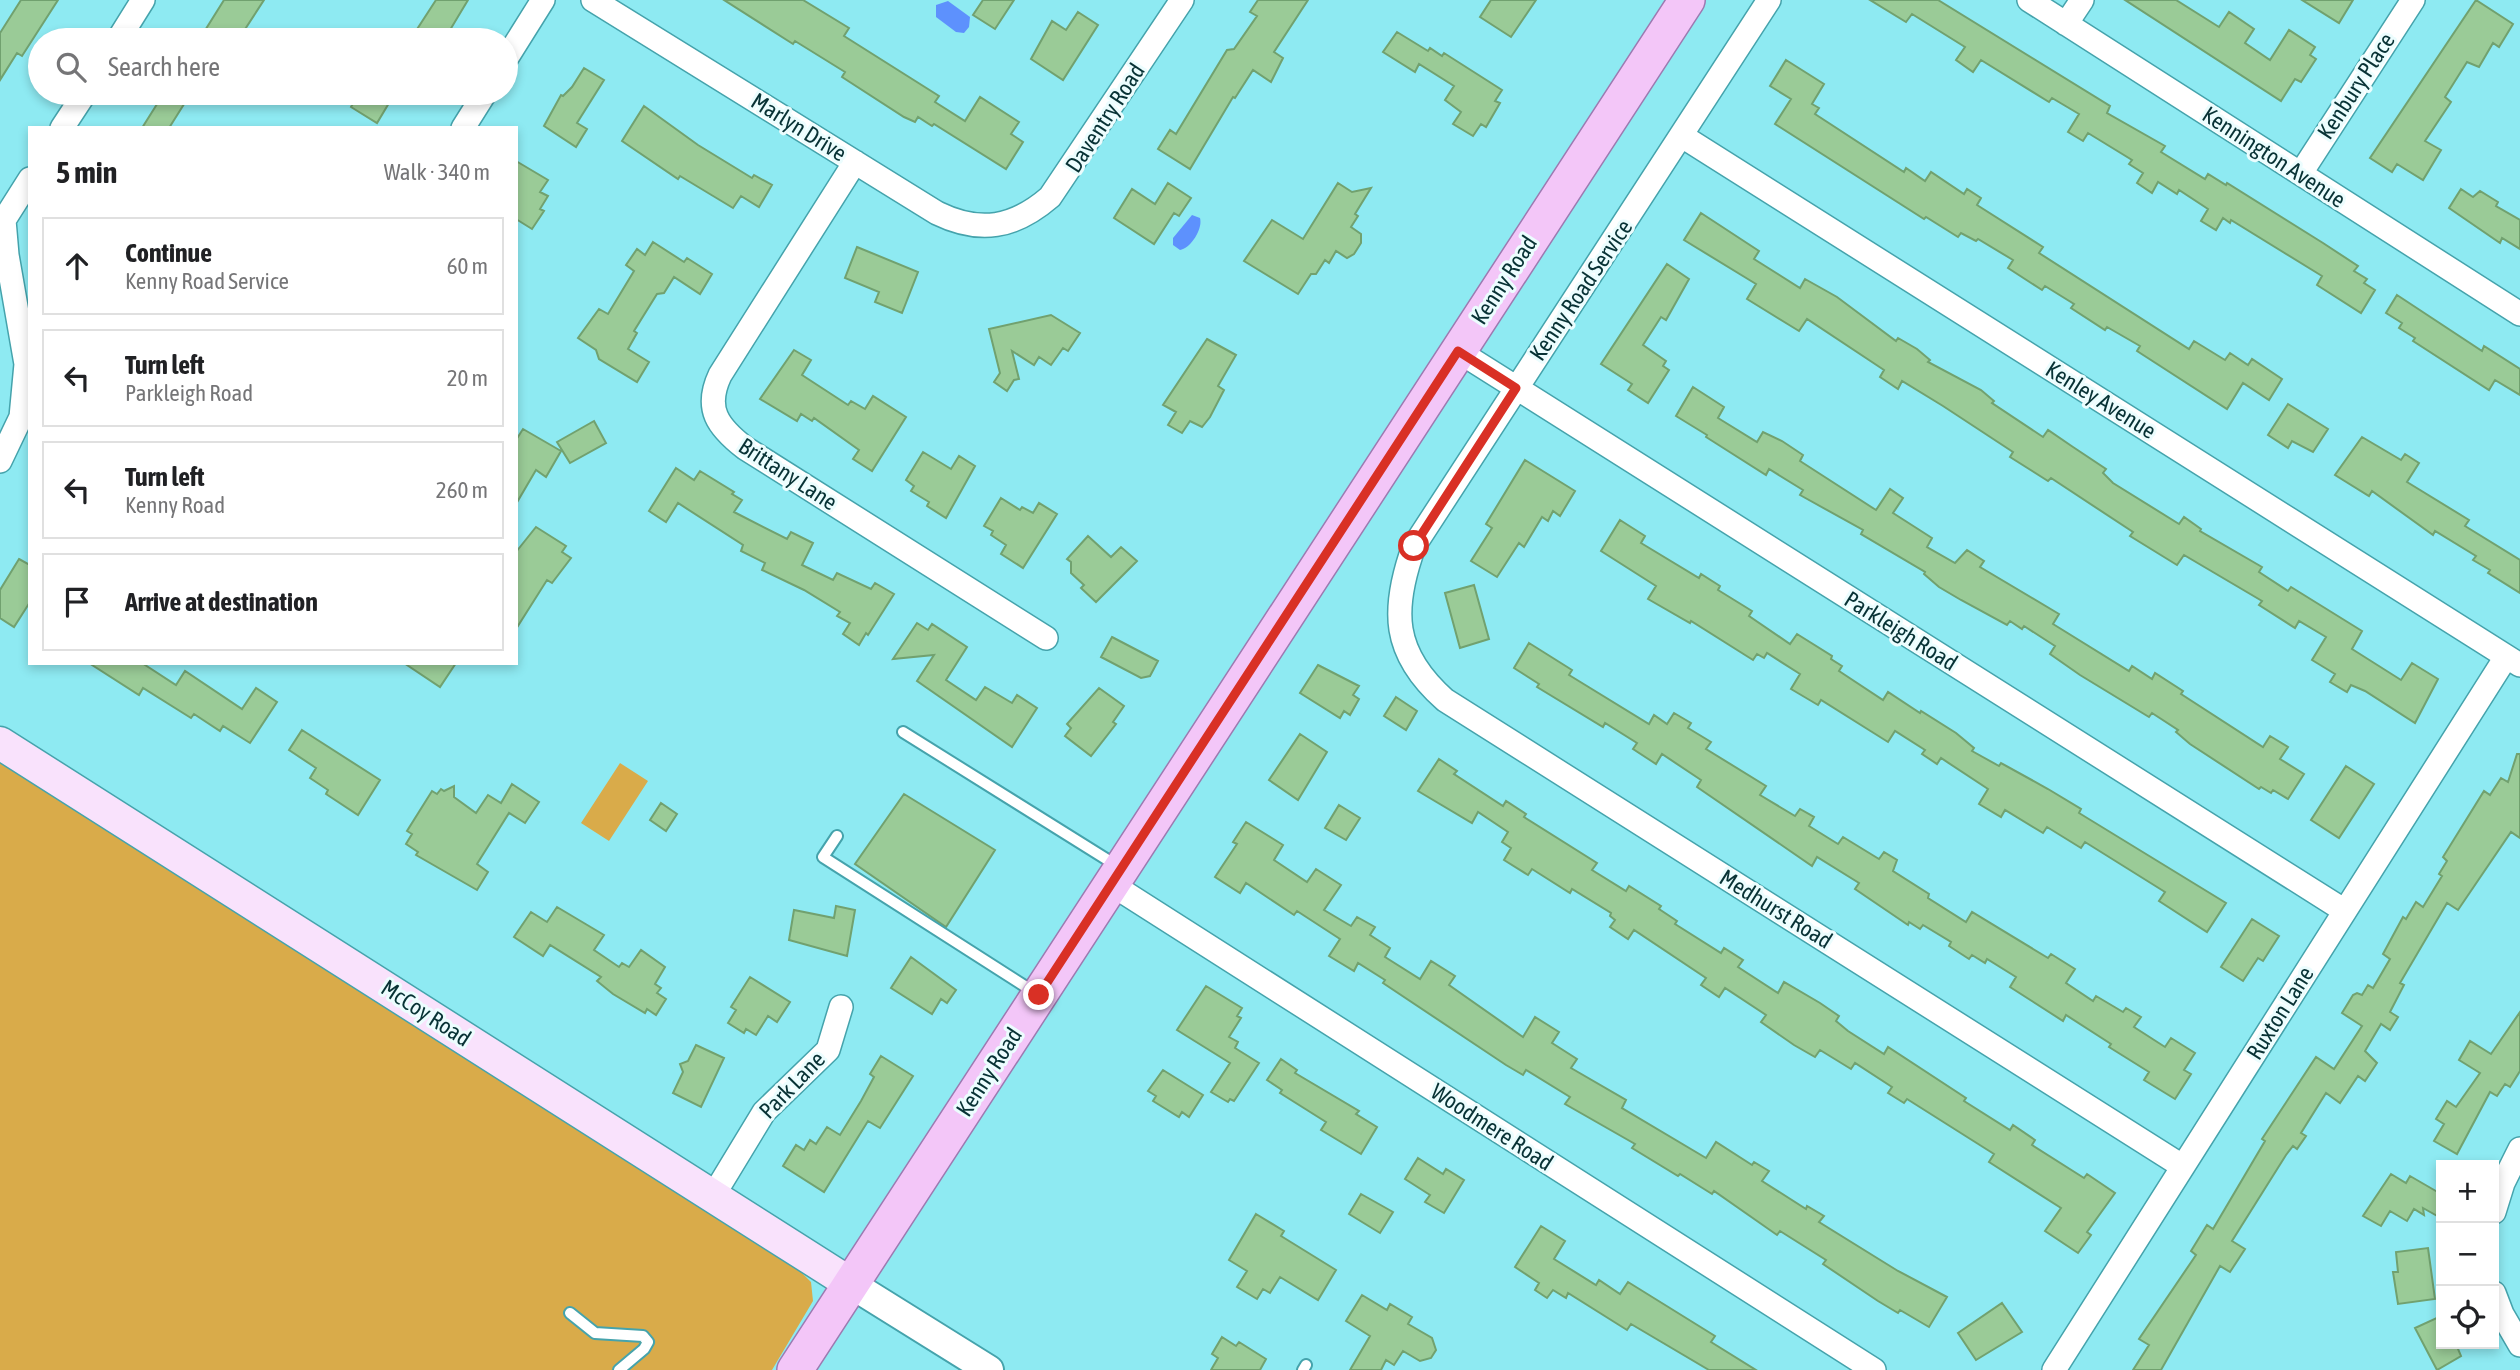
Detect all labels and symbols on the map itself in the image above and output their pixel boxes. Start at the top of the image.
street label: Kenbury Place [2312,28,2400,144]
street label: Daventry Road [1060,59,1150,177]
street label: Marlyn Drive [747,88,851,166]
street label: Kennington Avenue [2198,101,2350,213]
street label: Kenny Road Service [1524,215,1638,365]
street label: Kenny Road [1466,231,1542,329]
street label: Kenley Avenue [2041,356,2161,444]
street label: Brittany Lane [734,433,842,515]
route start [1398,530,1429,561]
street label: Parkleigh Road [1840,586,1962,676]
street label: Medhurst Road [1715,864,1837,954]
street label: Ruxton Lane [2241,962,2319,1064]
street label: McCoy Road [376,974,476,1052]
route end [1023,979,1054,1010]
street label: Kenny Road [951,1023,1027,1121]
street label: Park Lane [754,1046,830,1124]
street label: Woodmere Road [1426,1078,1558,1176]

